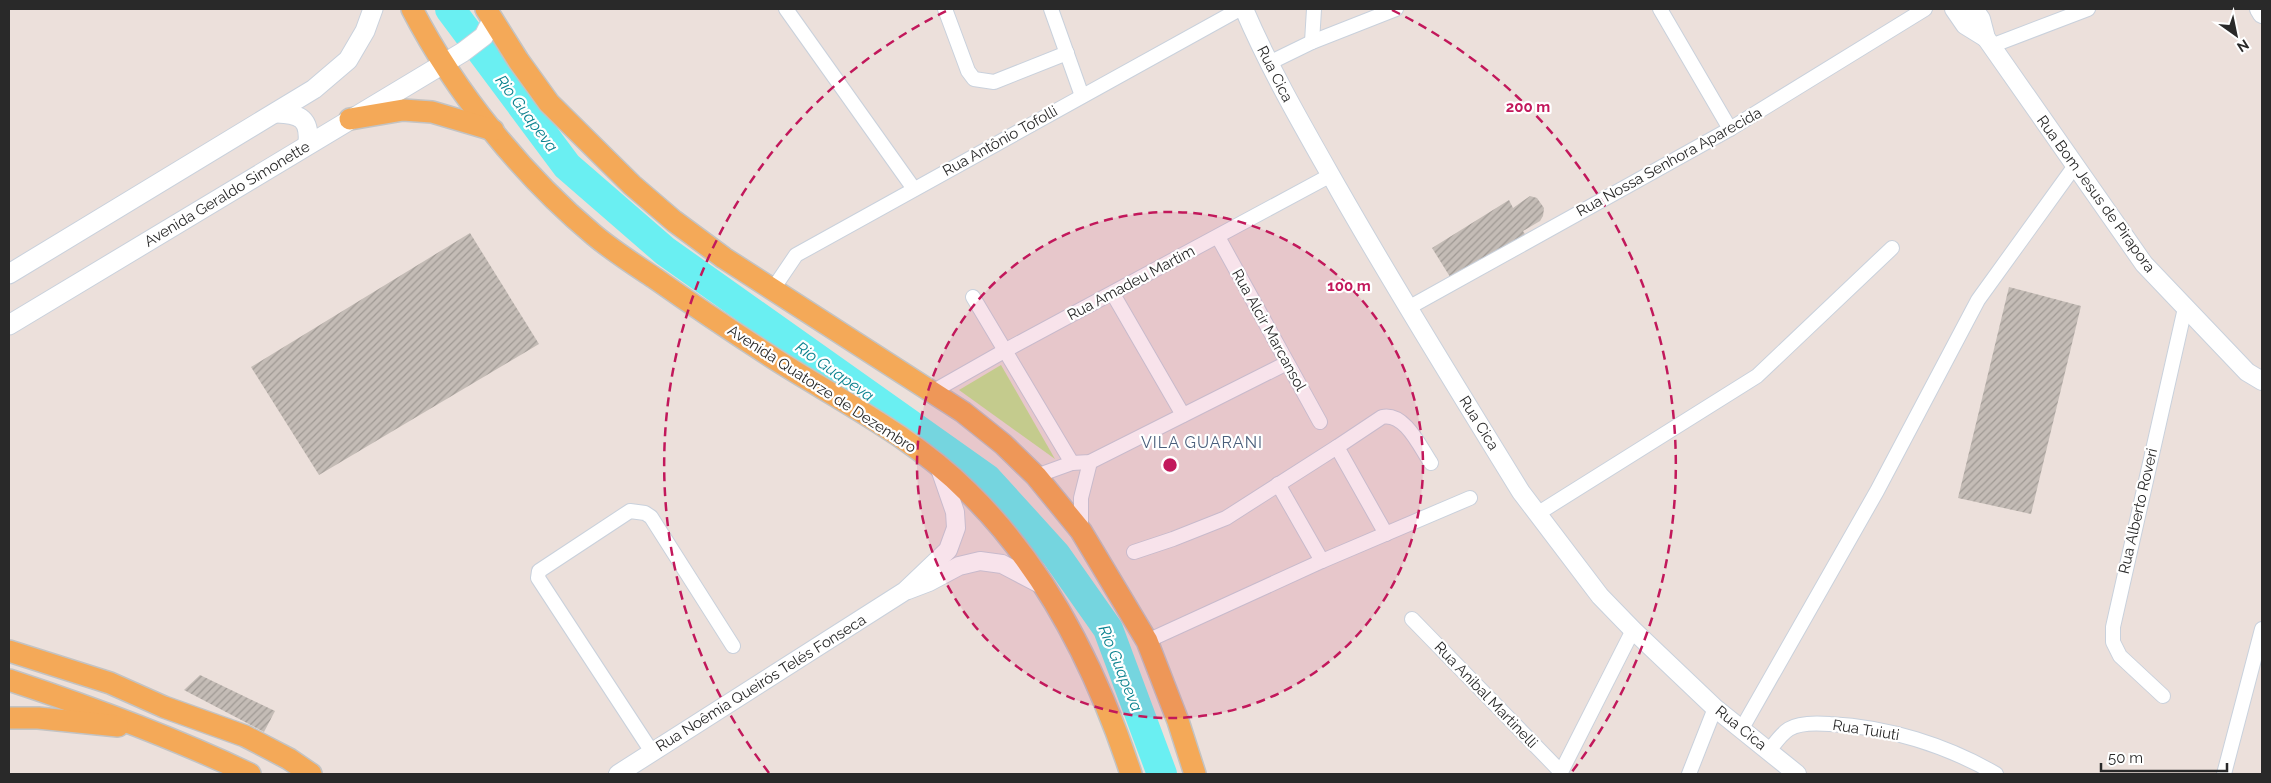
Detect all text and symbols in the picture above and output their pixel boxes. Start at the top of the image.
north arrow [2211,10,2261,60]
text: N [2234,36,2252,56]
street label: Rua Cica [1253,43,1297,105]
water label: Rio Guapeva [492,71,562,156]
text: 200 m [1506,98,1550,116]
street label: Rua Antônio Tofolli [939,102,1061,180]
street label: Rua Nossa Senhora Aparecida [1573,103,1765,221]
street label: Rua Bom Jesus de Pirapora [2033,112,2159,276]
street label: Avenida Geraldo Simonette [141,137,313,251]
street label: Rua Amadeu Martim [1064,242,1198,324]
street label: Rua Alcir Marcansol [1228,266,1310,395]
text: 100 m [1327,277,1371,295]
street label: Avenida Quatorze de Dezembro [724,321,920,457]
water label: Rio Guapeva [792,337,878,406]
street label: Rua Cica [1455,393,1503,453]
district label: VILA GUARANI [1141,433,1263,452]
street label: Rua Alberto Roveri [2115,446,2161,576]
centre of rings [1161,456,1179,474]
street label: Rua Noêmia Queirós Telés Fonseca [653,611,869,755]
water label: Rio Guapeva [1095,622,1147,714]
street label: Rua Anibal Martinelli [1431,638,1541,752]
street label: Rua Cica [1712,702,1770,754]
street label: Rua Tuiuti [1831,716,1901,744]
scale bar [2101,740,2227,772]
text: 50 m [2108,749,2143,767]

